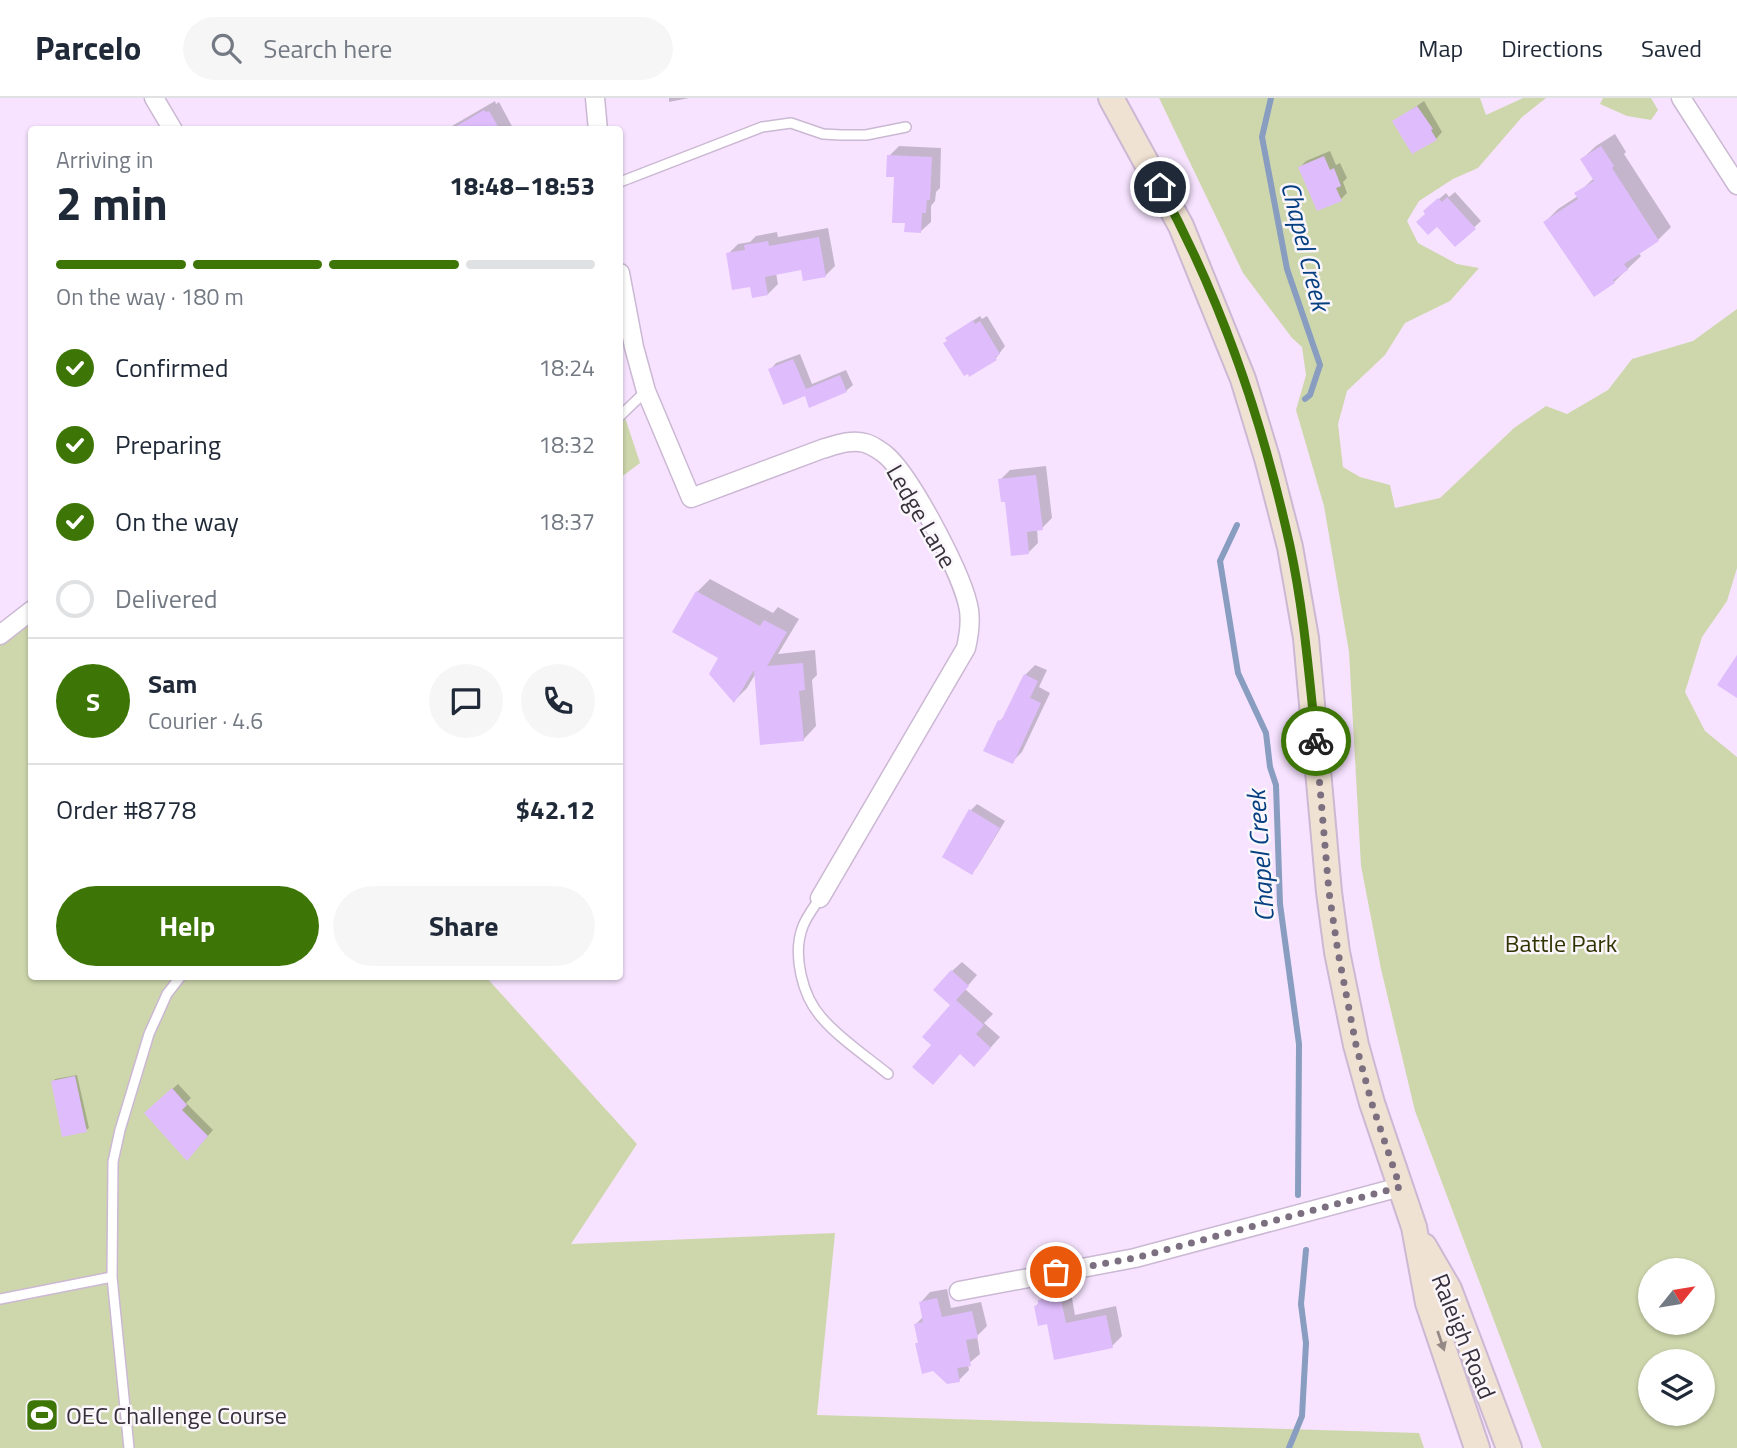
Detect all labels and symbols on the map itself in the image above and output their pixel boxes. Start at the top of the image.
pin [1130,157,1190,217]
water label: Chapel Creek [1271,177,1342,318]
street label: Ledge Lane [878,457,966,575]
courier [1281,706,1351,776]
water label: Chapel Creek [1236,785,1284,923]
park label: Battle Park [1505,925,1618,961]
pin [1026,1242,1086,1302]
north arrow [1638,1258,1715,1335]
street label: Raleigh Road [1423,1268,1505,1404]
one-way arrow [1436,1330,1447,1351]
sports icon: OEC Challenge Course [23,1396,61,1434]
place label: OEC Challenge Course [66,1397,287,1433]

